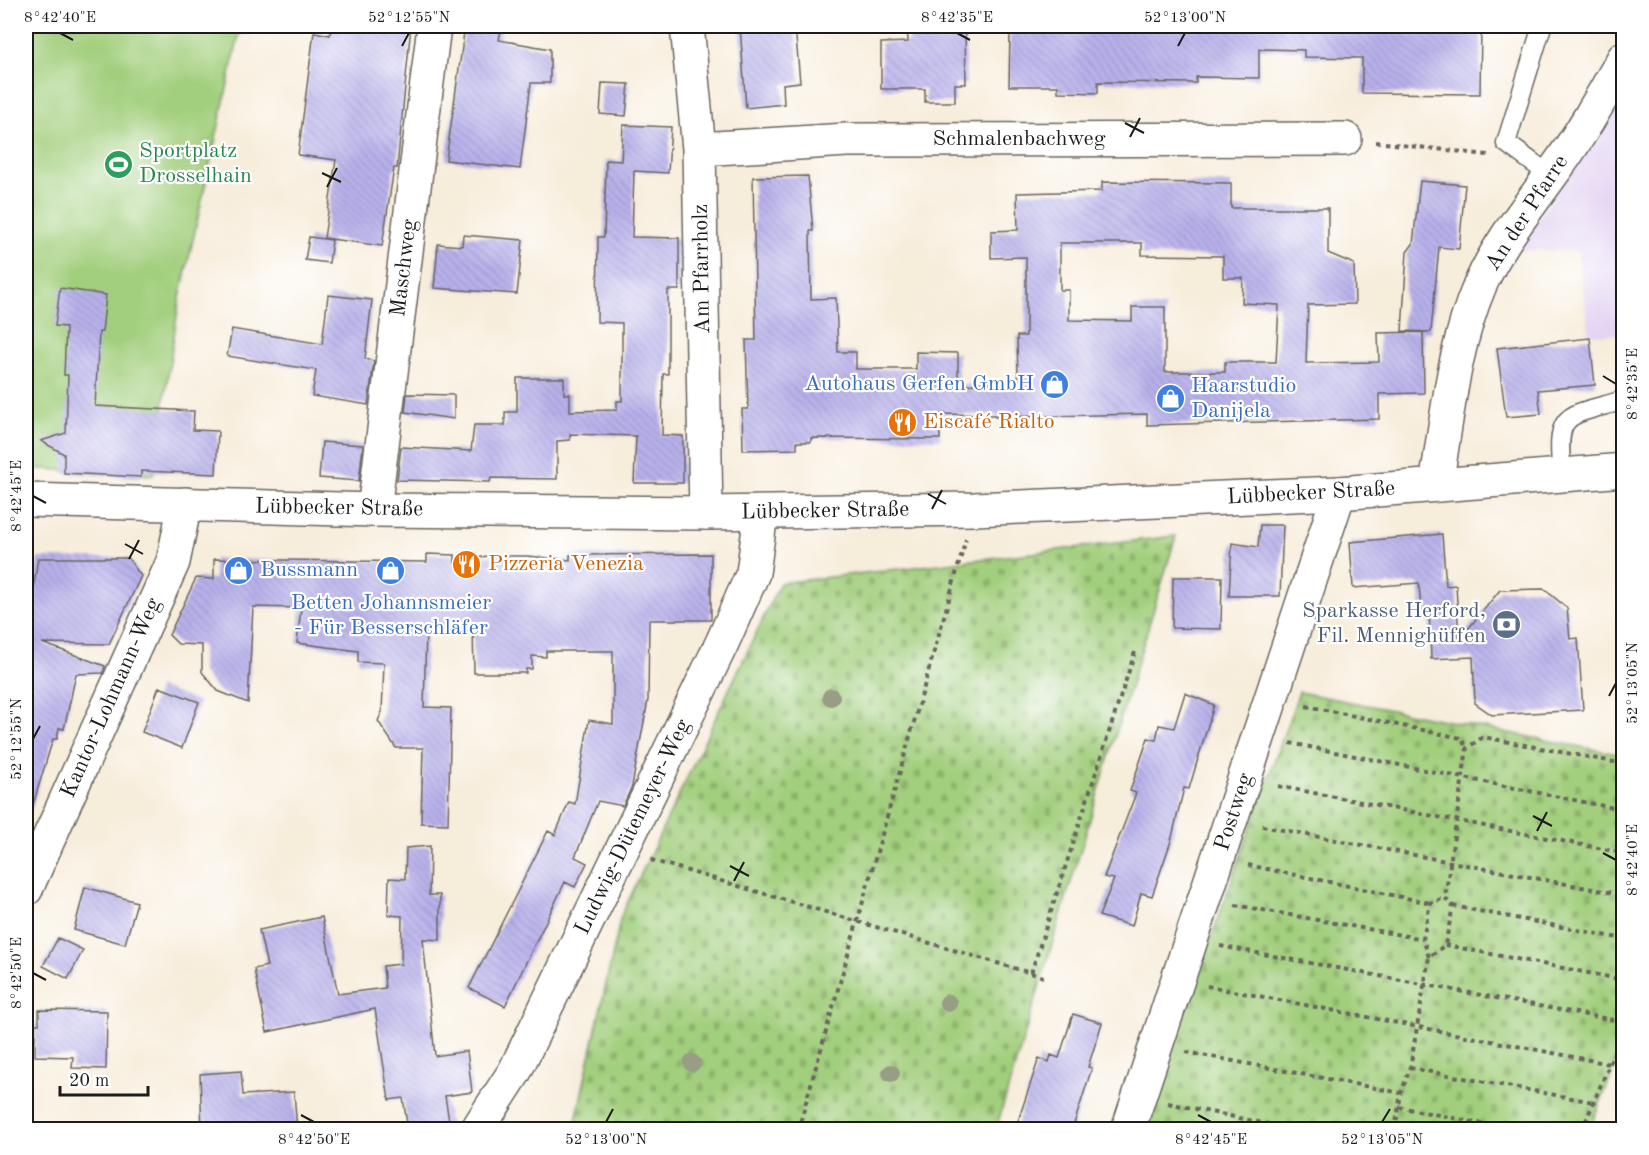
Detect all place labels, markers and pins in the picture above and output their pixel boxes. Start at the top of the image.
place label: Sportplatz Drosselhain [139,140,252,187]
sports icon: Sportplatz Drosselhain [102,148,134,180]
shop icon: Autohaus Gerfen GmbH [1039,368,1071,400]
place label: Autohaus Gerfen GmbH [804,373,1034,395]
place label: Haarstudio Danijela [1191,375,1296,422]
shop icon: Haarstudio Danijela [1154,383,1186,415]
restaurant icon: Eiscafé Rialto [886,406,918,438]
place label: Eiscafé Rialto [923,411,1055,433]
restaurant icon: Pizzeria Venezia [451,548,483,580]
place label: Pizzeria Venezia [488,553,644,575]
shop icon: Bussmann [223,554,255,586]
shop icon: Betten Johannsmeier - Für Besserschläfer [375,555,407,587]
place label: Bussmann [260,559,358,581]
place label: Betten Johannsmeier - Für Besserschläfer [291,592,491,639]
place label: Sparkasse Herford, Fil. Mennighüffen [1302,600,1486,647]
bank icon: Sparkasse Herford, Fil. Mennighüffen [1491,608,1523,640]

